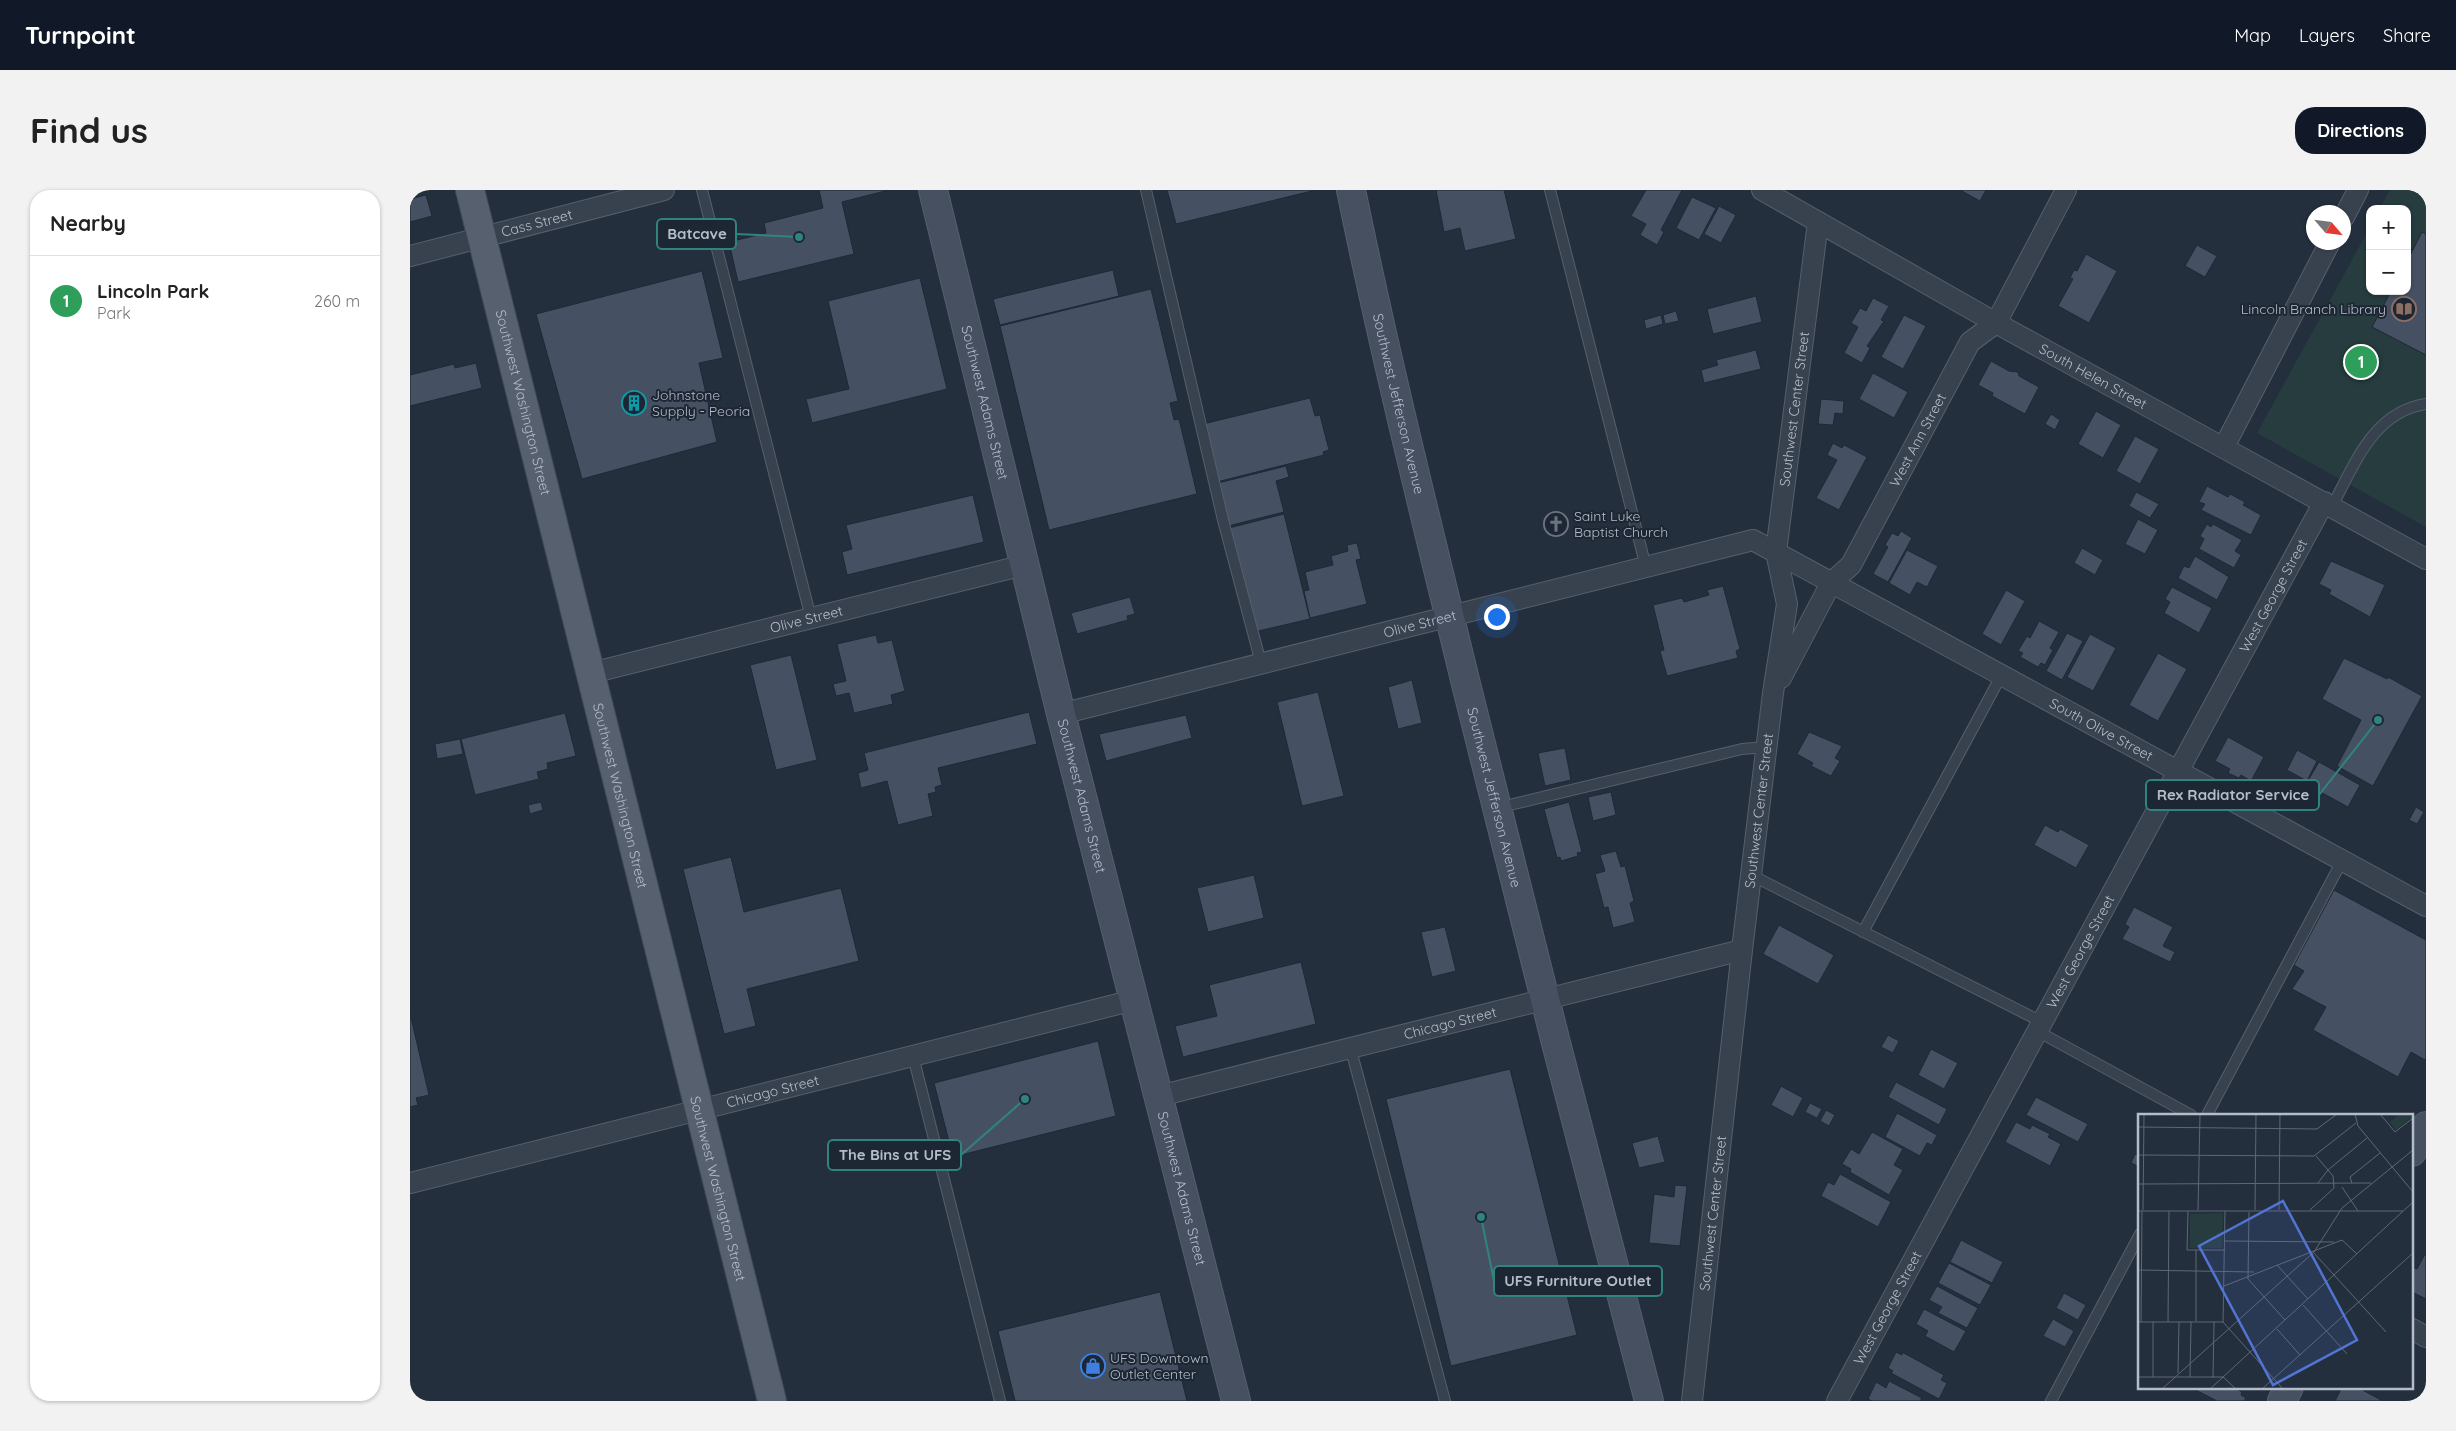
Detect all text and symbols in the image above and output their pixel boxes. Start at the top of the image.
text: Turnpoint [25,20,136,50]
text: Map [2234,24,2271,47]
text: Layers [2299,24,2355,47]
text: Share [2383,24,2431,47]
button: Directions [2295,107,2426,154]
text: Find us [30,108,148,152]
street label: Cass Street [499,205,575,241]
north arrow [2306,205,2351,250]
map controls [2366,205,2411,295]
button: + [2366,205,2411,250]
text: Nearby [50,210,126,236]
callout: Batcave [657,219,736,249]
text: Batcave [667,224,727,243]
button: − [2366,250,2411,295]
text: Lincoln Park [97,279,209,303]
text: 1 [63,291,69,311]
text: 260 m [314,291,360,311]
library icon: Lincoln Branch Library [2391,296,2417,322]
place label: Lincoln Branch Library [2241,300,2386,318]
text: Park [97,303,131,323]
street label: Southwest Washington Street [491,308,555,497]
street label: Southwest Jefferson Avenue [1369,312,1428,496]
street label: Southwest Adams Street [957,324,1013,482]
street label: Southwest Center Street [1775,330,1813,488]
street label: South Helen Street [2036,340,2150,413]
pin: 1 [2345,343,2377,381]
place label: Johnstone Supply - Peoria [652,386,750,420]
building icon: Johnstone Supply - Peoria [621,390,647,416]
street label: West Ann Street [1885,390,1950,490]
place label: Saint Luke Baptist Church [1574,507,1668,541]
church icon: Saint Luke Baptist Church [1543,511,1569,537]
street label: West George Street [2235,536,2311,655]
street label: Olive Street [768,601,845,637]
your location [1484,604,1510,630]
street label: Olive Street [1382,606,1458,642]
street label: South Olive Street [2046,694,2156,765]
street label: Southwest Washington Street [589,701,652,890]
street label: Southwest Jefferson Avenue [1463,706,1525,889]
street label: Southwest Adams Street [1054,717,1110,875]
street label: Southwest Center Street [1741,732,1777,889]
callout: Rex Radiator Service [2146,780,2319,810]
text: Rex Radiator Service [2157,785,2309,804]
street label: West George Street [2042,892,2118,1011]
street label: Chicago Street [1402,1003,1498,1043]
street label: Chicago Street [724,1071,821,1112]
street label: Southwest Washington Street [686,1094,750,1283]
street label: Southwest Adams Street [1154,1110,1210,1268]
inset map [2138,1114,2414,1388]
street label: Southwest Center Street [1695,1134,1730,1292]
callout: The Bins at UFS [828,1140,961,1170]
text: The Bins at UFS [839,1145,951,1164]
street label: West George Street [1850,1248,1926,1368]
callout: UFS Furniture Outlet [1494,1266,1662,1296]
text: UFS Furniture Outlet [1504,1271,1652,1290]
place label: UFS Downtown Outlet Center [1110,1349,1209,1383]
shop icon: UFS Downtown Outlet Center [1080,1353,1106,1379]

